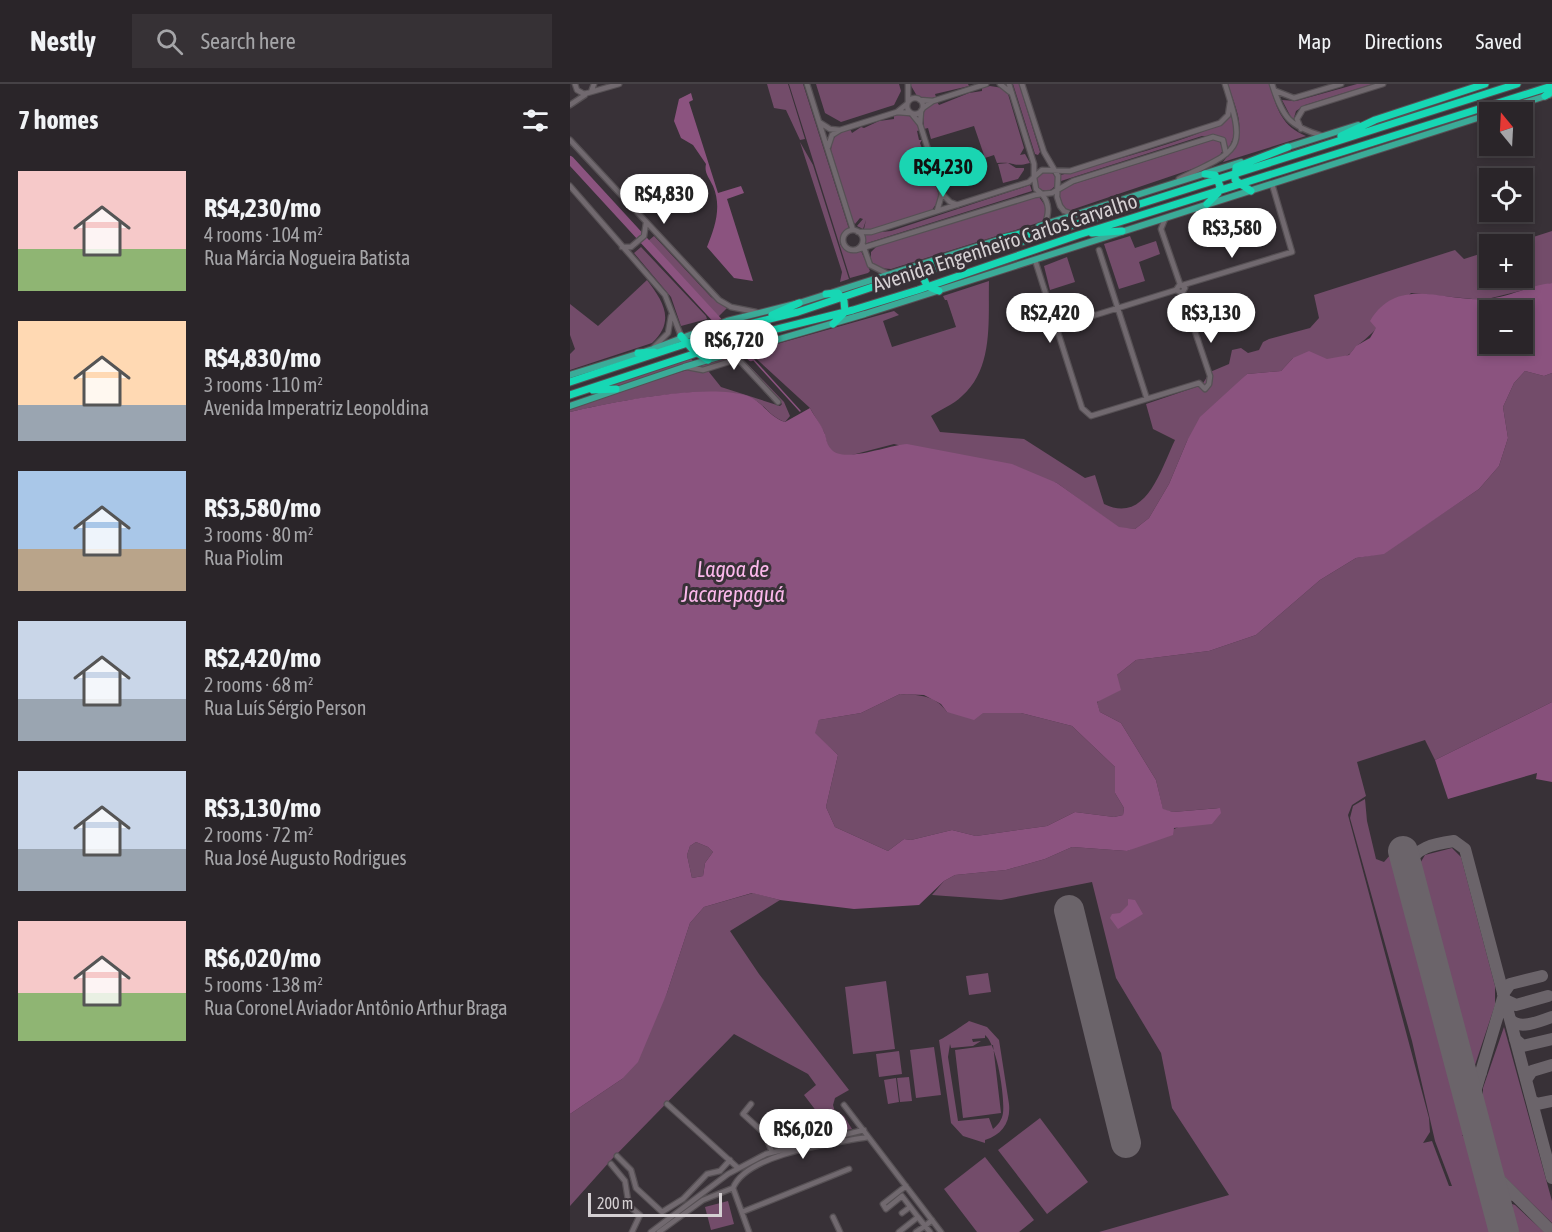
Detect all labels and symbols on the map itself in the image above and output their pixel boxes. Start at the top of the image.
north arrow [1479,102,1533,156]
pin: R$4,230 [888,147,998,198]
pin: R$4,830 [609,174,719,225]
street label: Avenida Engenheiro Carlos Carvalho [869,188,1140,296]
pin: R$3,580 [1177,208,1287,259]
pin: R$2,420 [995,293,1105,344]
pin: R$3,130 [1156,293,1266,344]
pin: R$6,720 [679,320,789,371]
water label: Lagoa de Jacarepaguá [680,556,785,607]
pin: R$6,020 [748,1109,858,1160]
scale bar [588,1190,722,1218]

